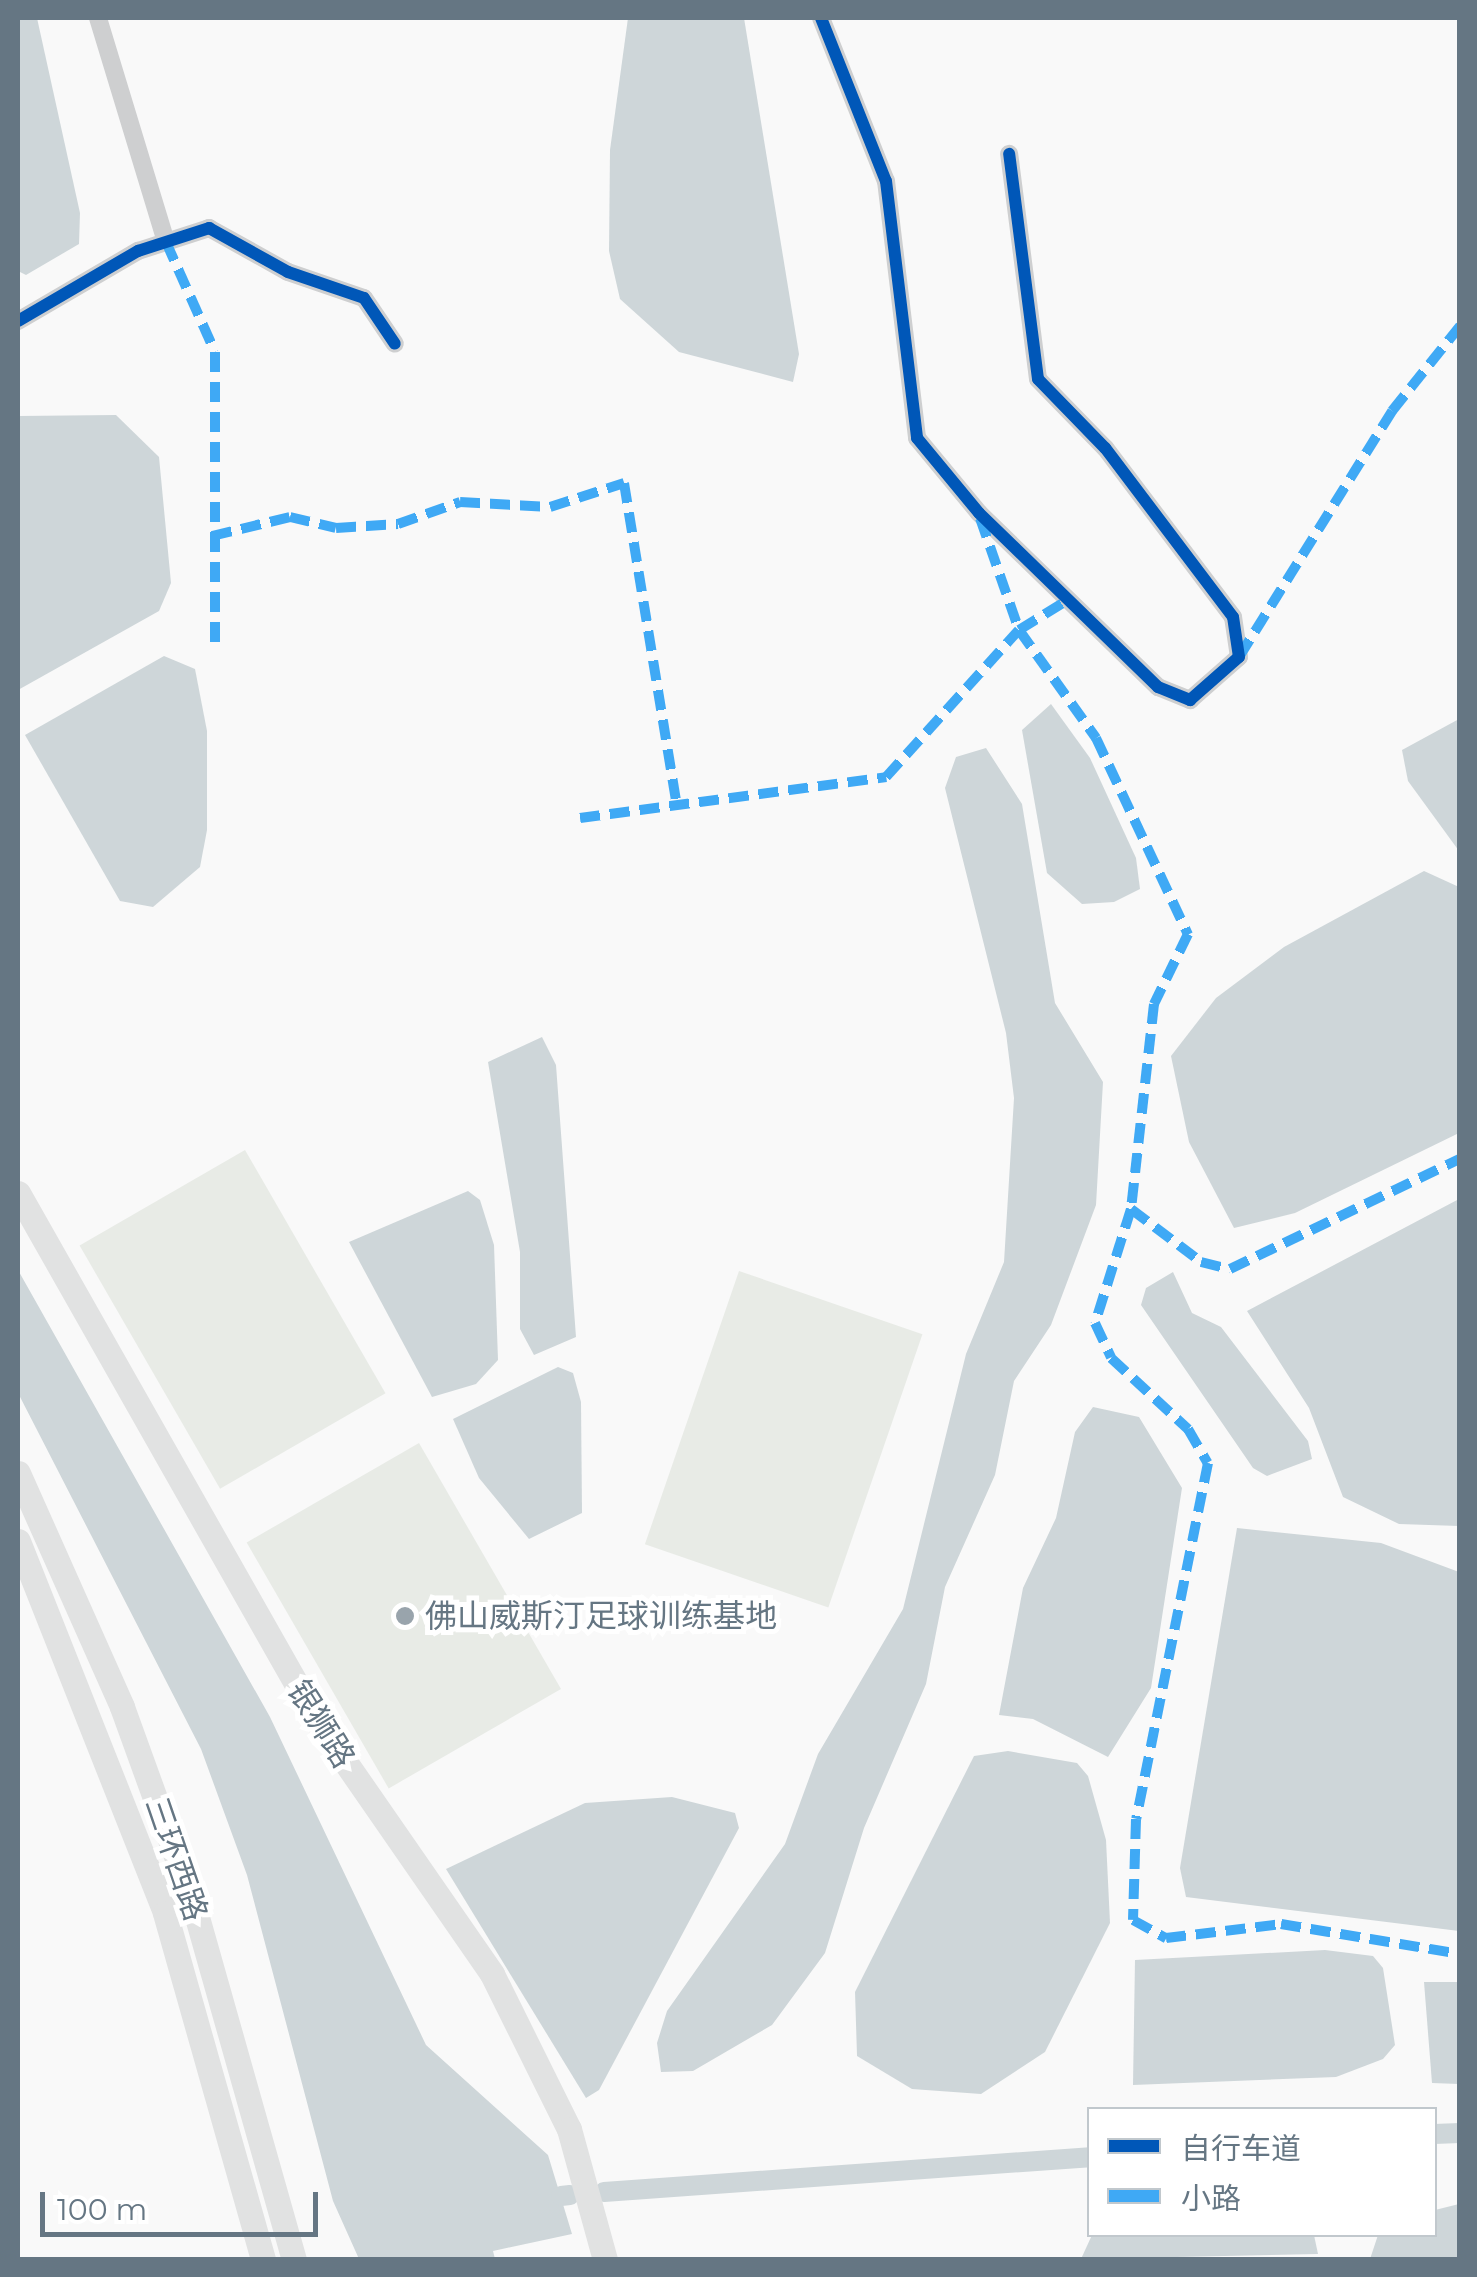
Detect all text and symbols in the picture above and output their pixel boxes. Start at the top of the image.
place label: 佛山威斯汀足球训练基地 [425,1597,777,1635]
marker: 佛山威斯汀足球训练基地 [394,1605,416,1627]
street label: 银狮路 [279,1673,363,1775]
street label: 三环西路 [137,1792,215,1926]
legend [1087,2107,1437,2237]
text: 自行车道 [1181,2130,1301,2167]
scale bar [45,2172,322,2234]
text: 小路 [1181,2180,1241,2217]
text: 100 m [57,2191,147,2228]

